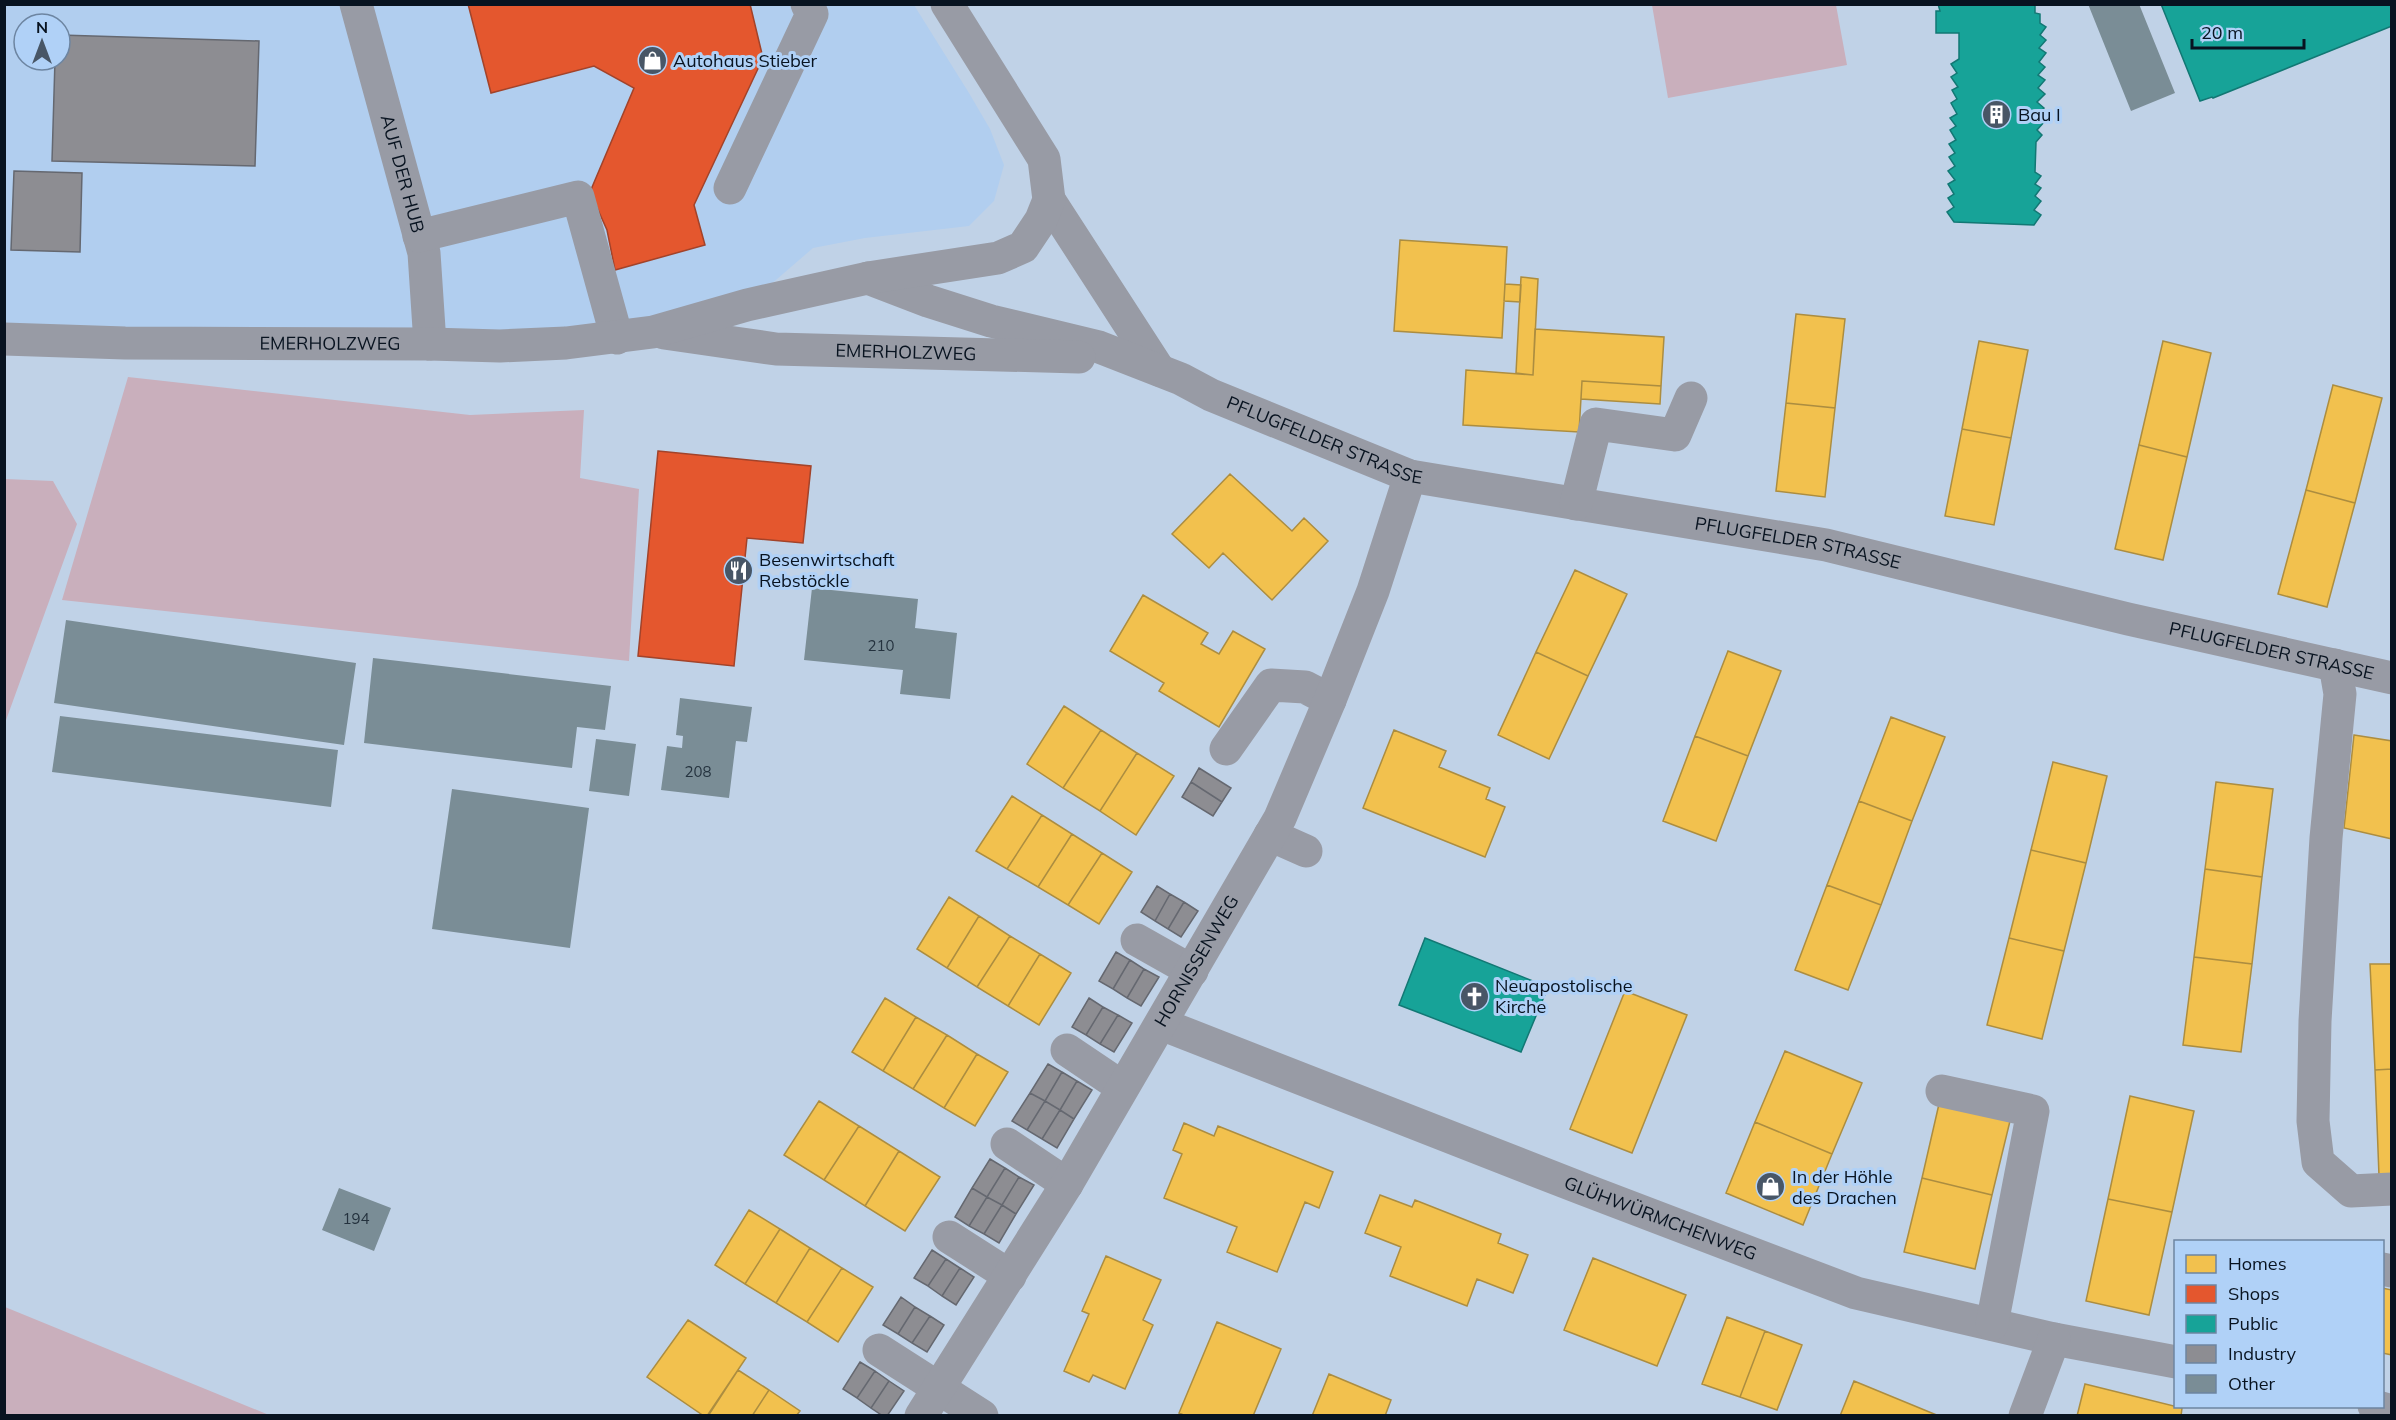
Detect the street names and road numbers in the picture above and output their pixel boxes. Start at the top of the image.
street label: AUF DER HUB [376,112,430,235]
street label: EMERHOLZWEG [259,331,400,355]
street label: EMERHOLZWEG [835,339,977,365]
street label: PFLUGFELDER STRASSE [1223,391,1424,489]
street label: PFLUGFELDER STRASSE [1693,511,1903,574]
street label: PFLUGFELDER STRASSE [2167,617,2376,685]
street label: HORNISSENWEG [1149,891,1244,1031]
street label: GLÜHWÜRMCHENWEG [1561,1171,1760,1265]

